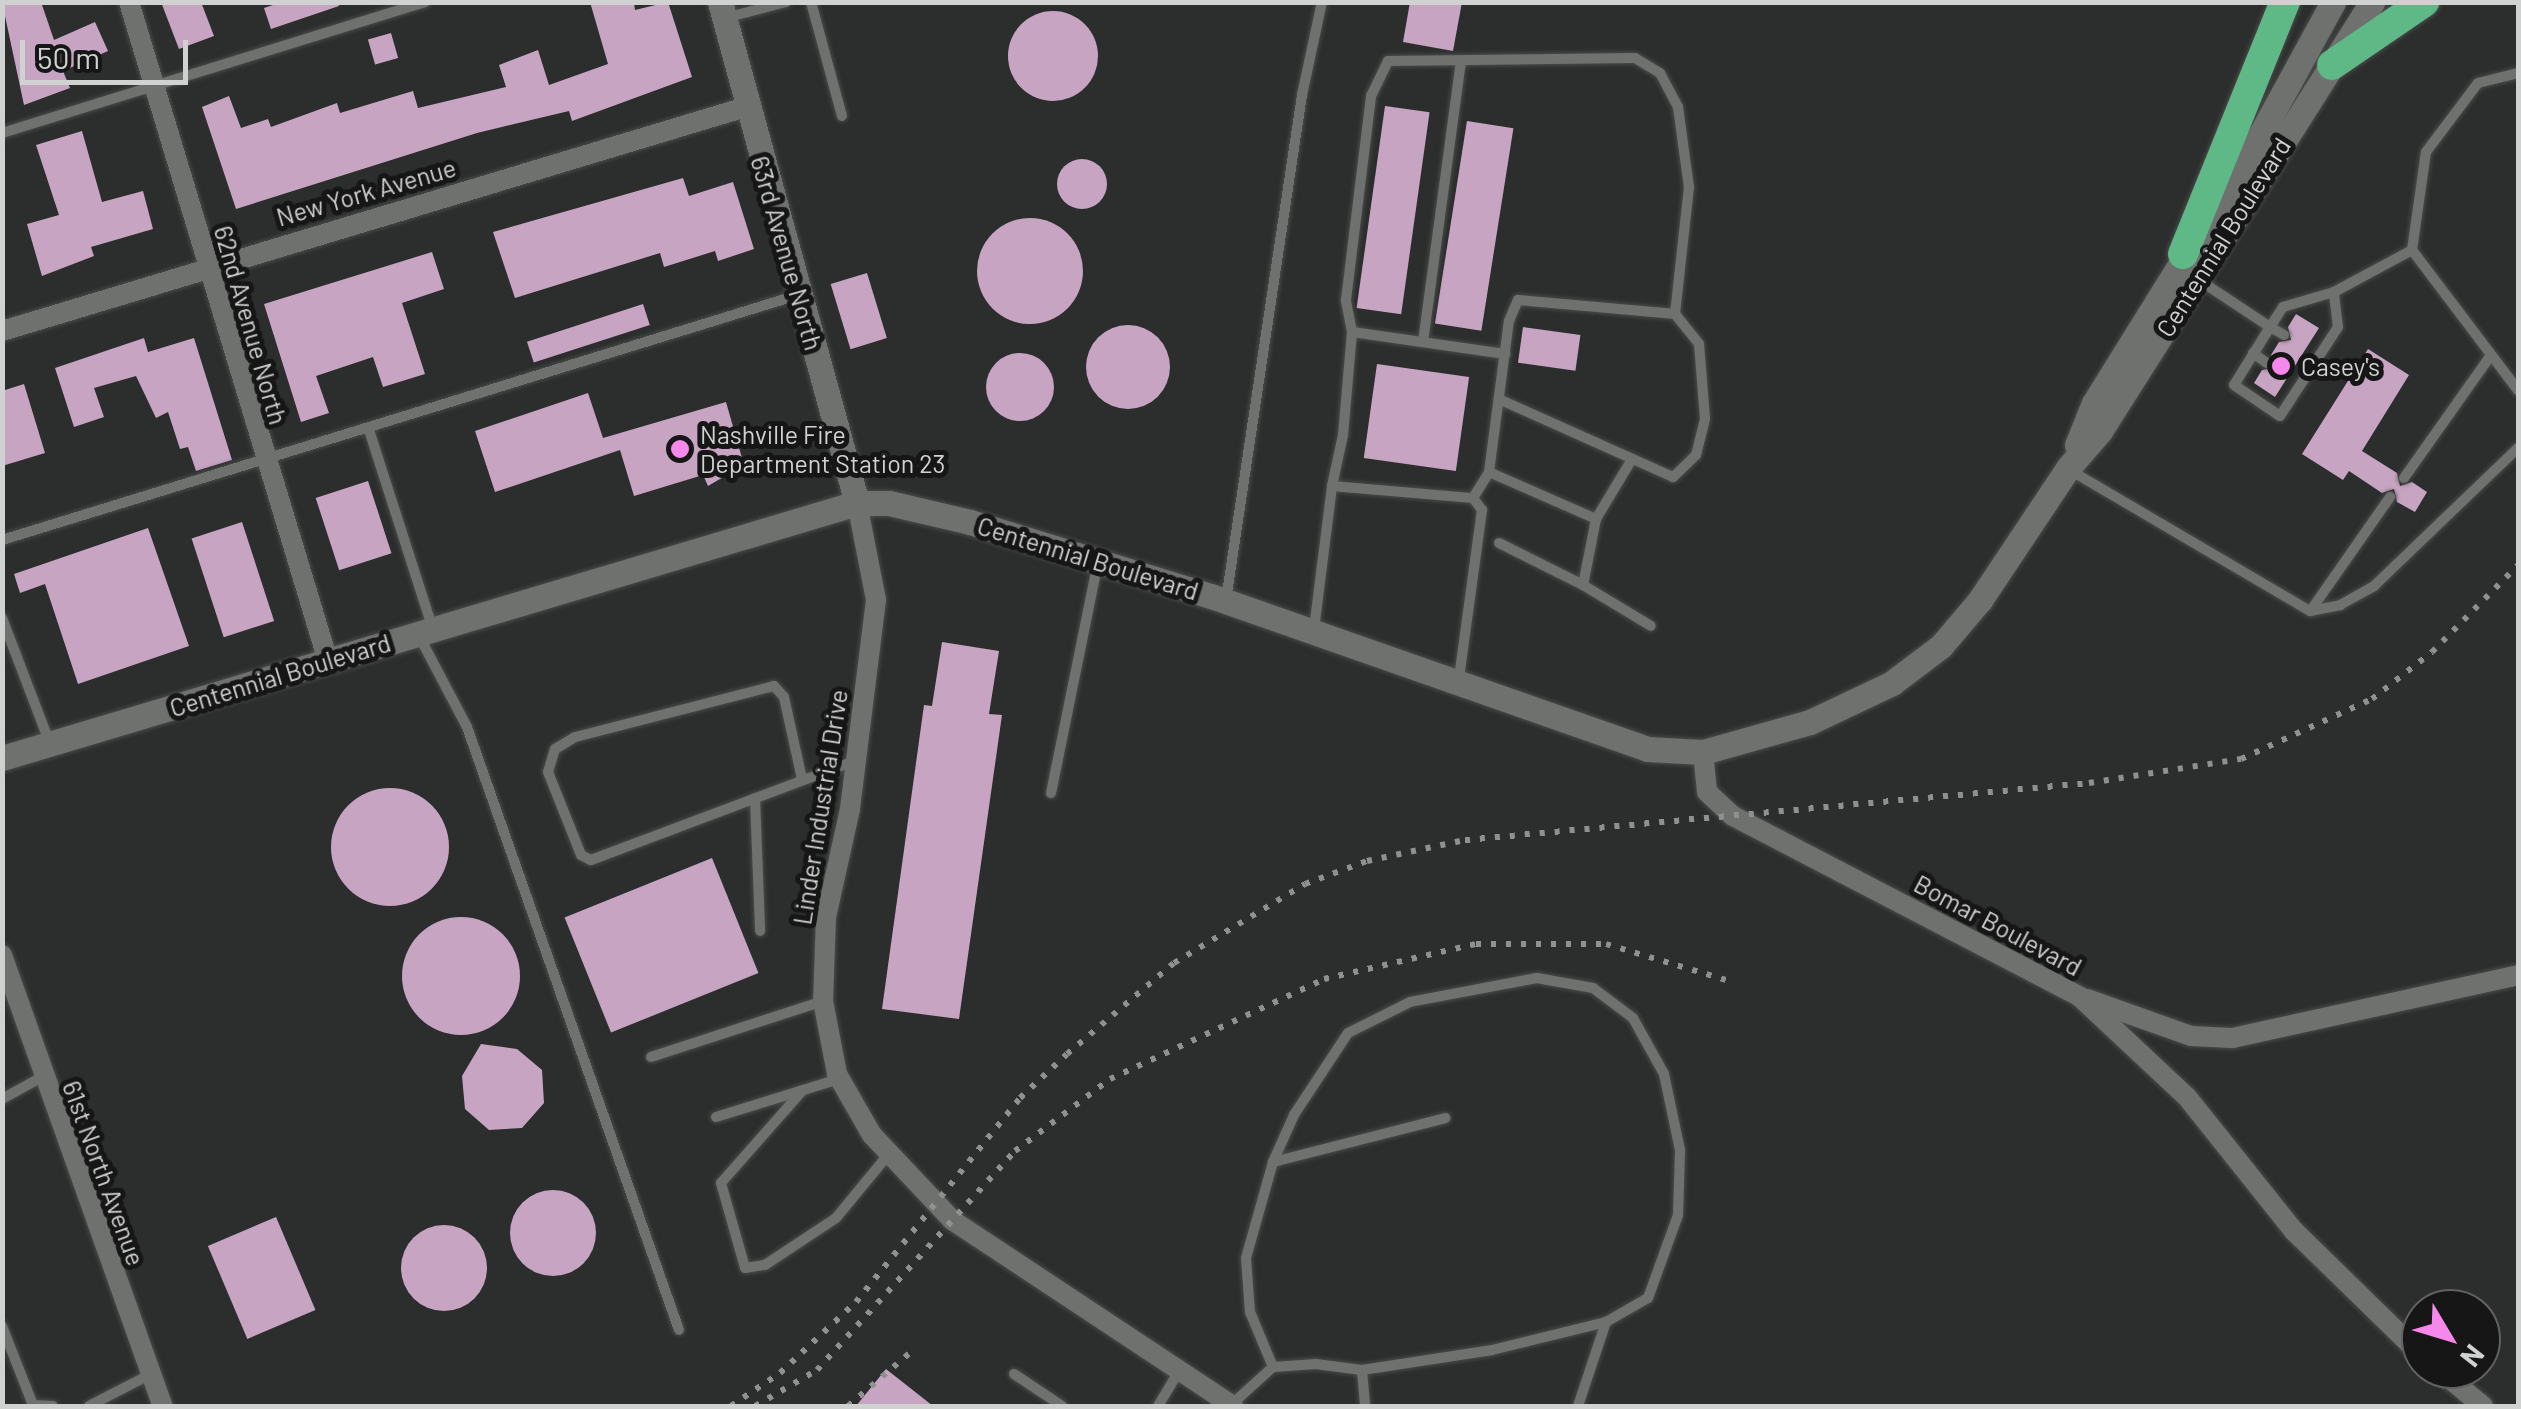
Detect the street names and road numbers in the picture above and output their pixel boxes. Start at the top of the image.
street label: Centennial Boulevard [2150,132,2296,342]
street label: New York Avenue [273,152,459,232]
street label: 63rd Avenue North [745,153,829,353]
street label: 62nd Avenue North [208,222,294,428]
street label: Centennial Boulevard [974,510,1202,606]
street label: Centennial Boulevard [166,627,394,723]
street label: Linder Industrial Drive [787,687,853,927]
street label: Bomar Boulevard [1909,868,2087,982]
street label: 61st North Avenue [57,1077,151,1269]

